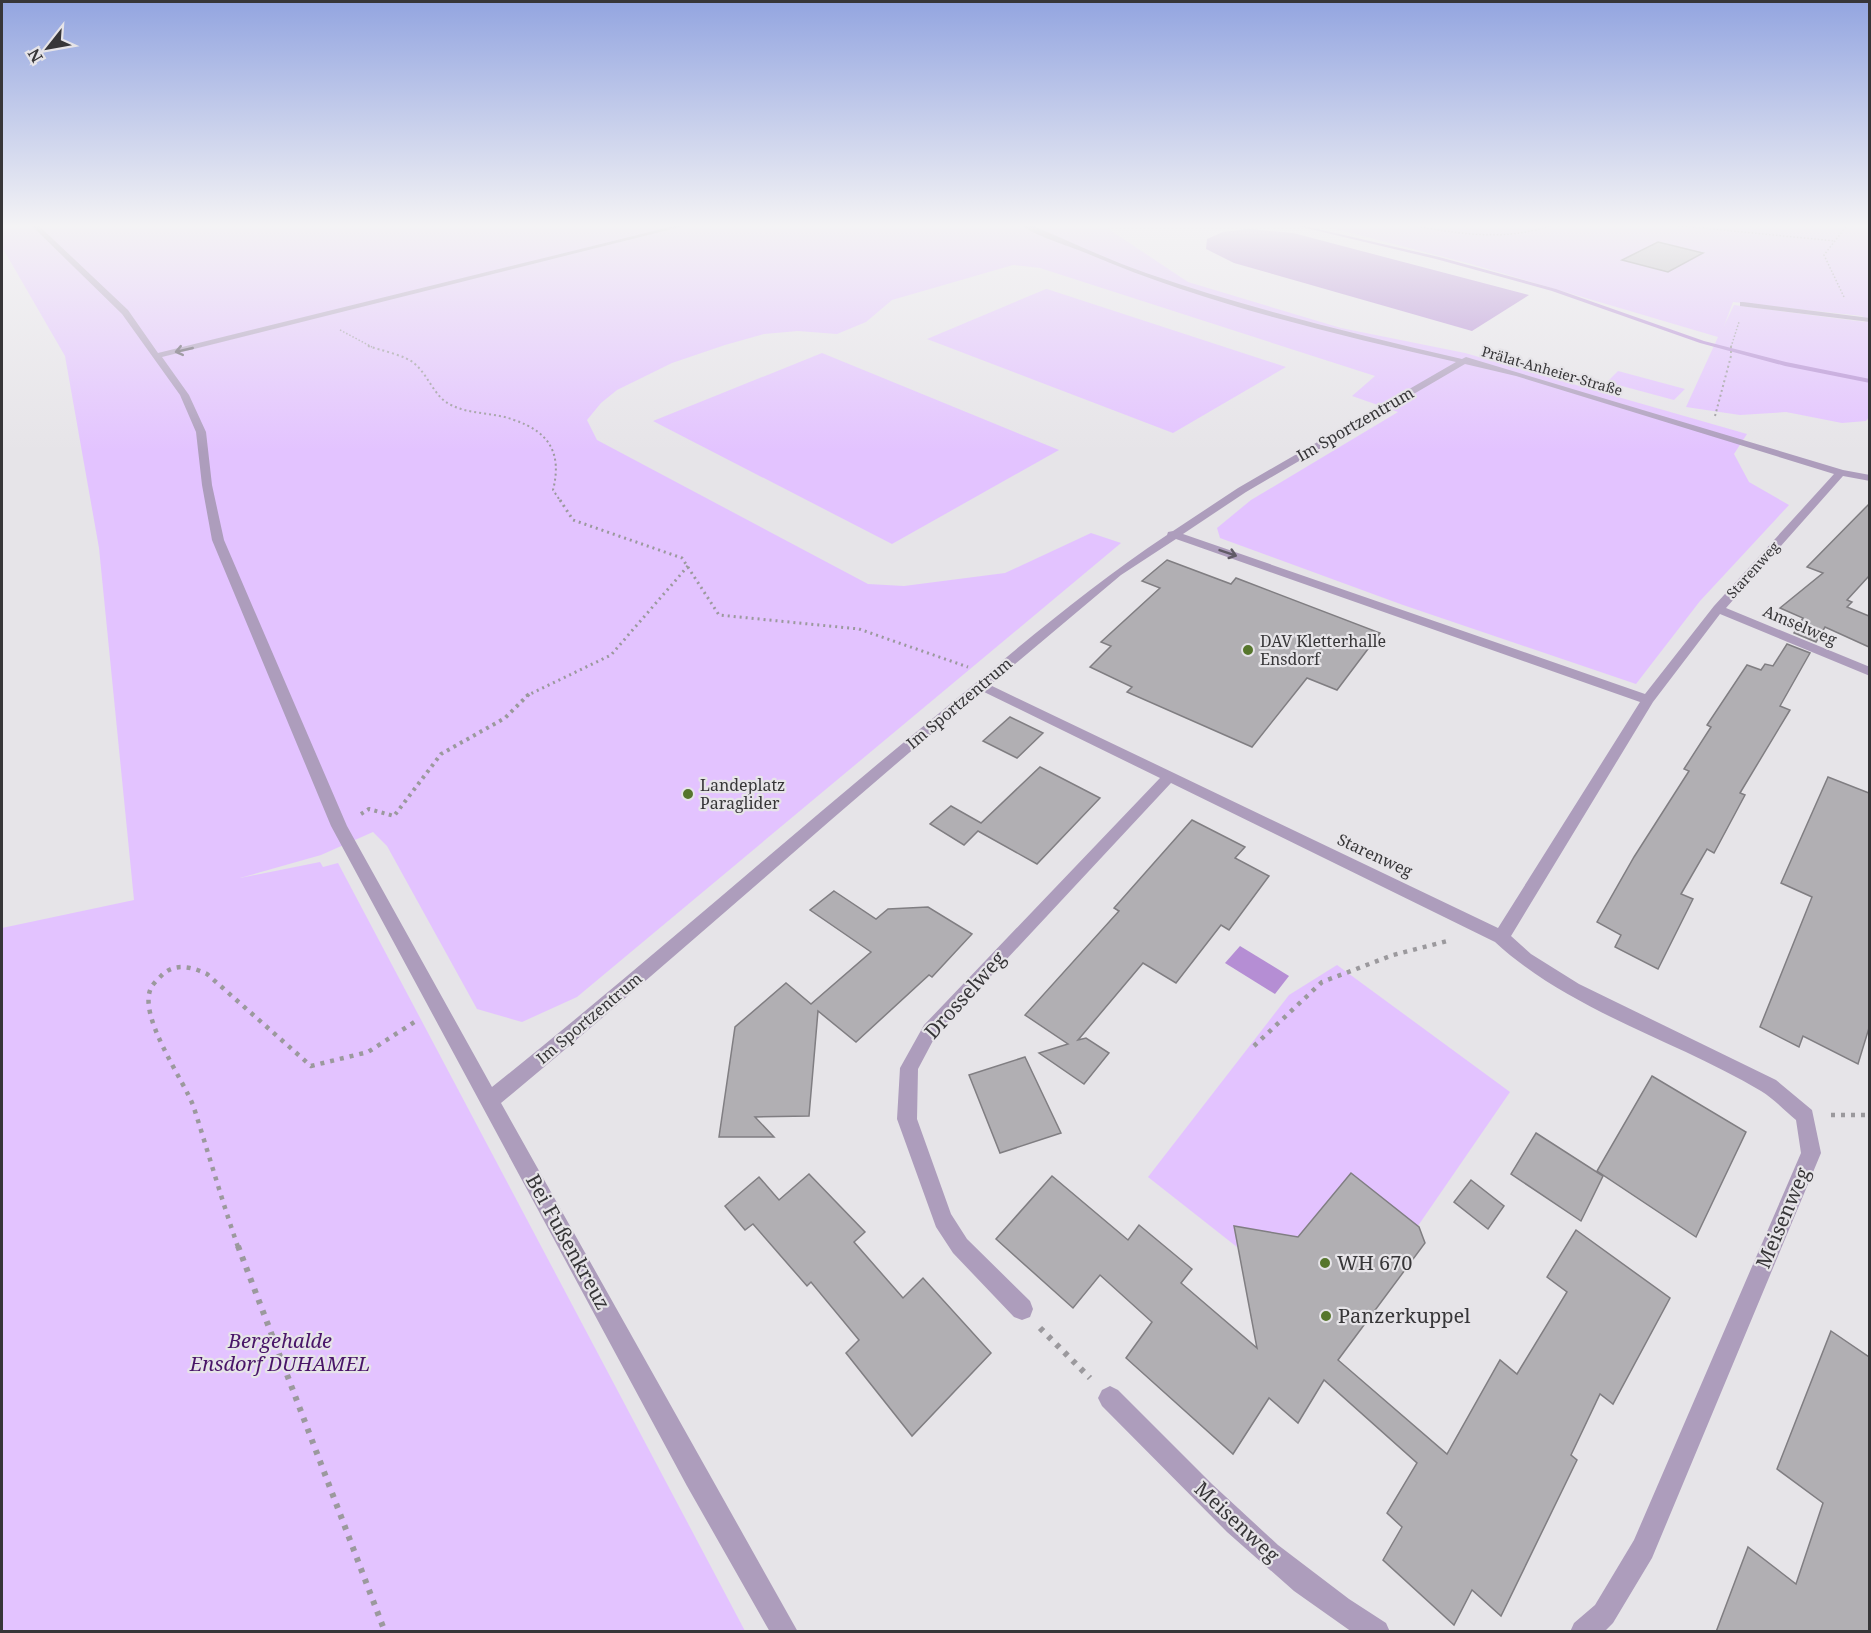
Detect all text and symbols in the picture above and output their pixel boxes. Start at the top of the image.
north arrow [18,18,78,78]
text: N [22,44,48,67]
street label: Prälat-Anheier-Straße [1480,341,1625,400]
one-way arrow [175,344,194,356]
street label: Im Sportzentrum [1293,382,1417,466]
street label: Starenweg [1722,537,1784,602]
one-way arrow [1218,549,1237,560]
street label: Amselweg [1760,600,1841,651]
place label: DAV Kletterhalle Ensdorf [1260,630,1386,670]
marker: DAV Kletterhalle Ensdorf [1241,643,1255,657]
street label: Im Sportzentrum [902,652,1016,754]
place label: Landeplatz Paraglider [700,774,785,814]
marker: Landeplatz Paraglider [681,787,695,801]
street label: Starenweg [1334,828,1417,882]
street label: Drosselweg [918,945,1011,1044]
street label: Im Sportzentrum [532,967,646,1069]
street label: Meisenweg [1749,1163,1816,1272]
street label: Bei Fußenkreuz [520,1169,617,1314]
place label: WH 670 [1337,1249,1413,1276]
marker: WH 670 [1318,1256,1332,1270]
place label: Panzerkuppel [1338,1302,1470,1329]
marker: Panzerkuppel [1319,1309,1333,1323]
park label: Bergehalde Ensdorf DUHAMEL [189,1327,370,1377]
street label: Meisenweg [1189,1475,1286,1568]

